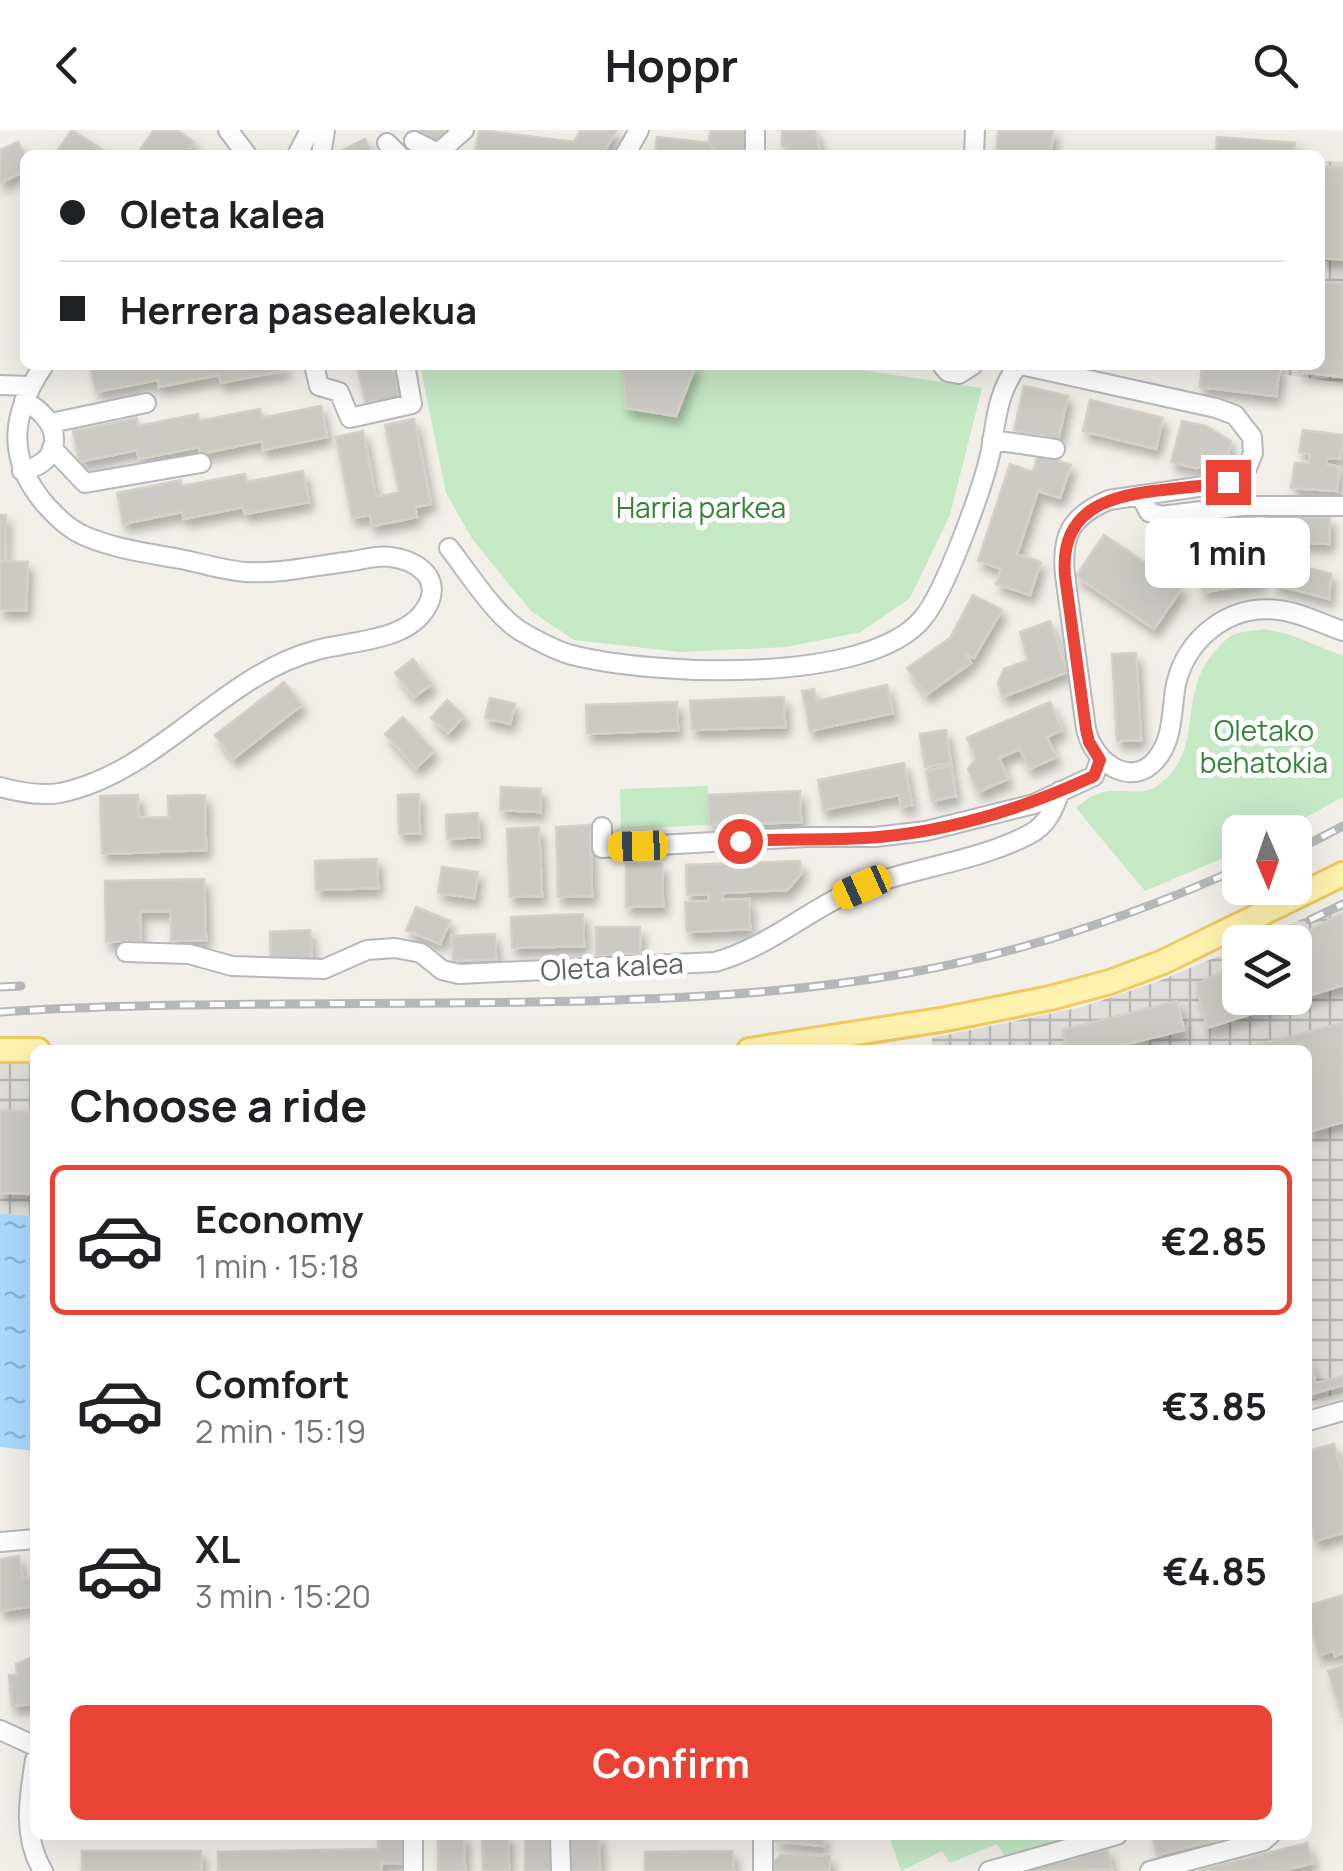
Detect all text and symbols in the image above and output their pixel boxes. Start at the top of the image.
text: Hoppr [605,34,738,96]
icon: back [40,38,95,93]
icon: search [1248,38,1303,93]
text: Oleta kalea [120,187,325,239]
text: Herrera pasealekua [120,283,477,335]
route end [1206,460,1251,505]
park label: Harria parkea [616,488,786,526]
callout: 1 min [1146,517,1310,587]
text: 1 min [1188,531,1267,575]
park label: Oletako behatokia [1200,711,1328,781]
north arrow [1222,815,1312,905]
map controls [1222,815,1312,1015]
route start [718,819,763,864]
car [607,830,669,862]
car [828,861,896,913]
button: layers [1222,925,1312,1015]
street label: Oleta kalea [539,943,684,989]
text: Choose a ride [70,1074,367,1136]
text: Economy [195,1192,364,1244]
icon: car [75,1195,165,1285]
text: €2.85 [1161,1214,1267,1266]
text: 1 min · 15:18 [195,1244,359,1288]
text: Comfort [195,1357,349,1409]
icon: car [75,1360,165,1450]
text: €3.85 [1162,1379,1267,1431]
text: 2 min · 15:19 [195,1409,366,1453]
text: XL [195,1522,240,1574]
icon: car [75,1525,165,1615]
text: €4.85 [1162,1544,1267,1596]
text: 3 min · 15:20 [195,1574,371,1618]
button: Confirm [70,1705,1272,1820]

